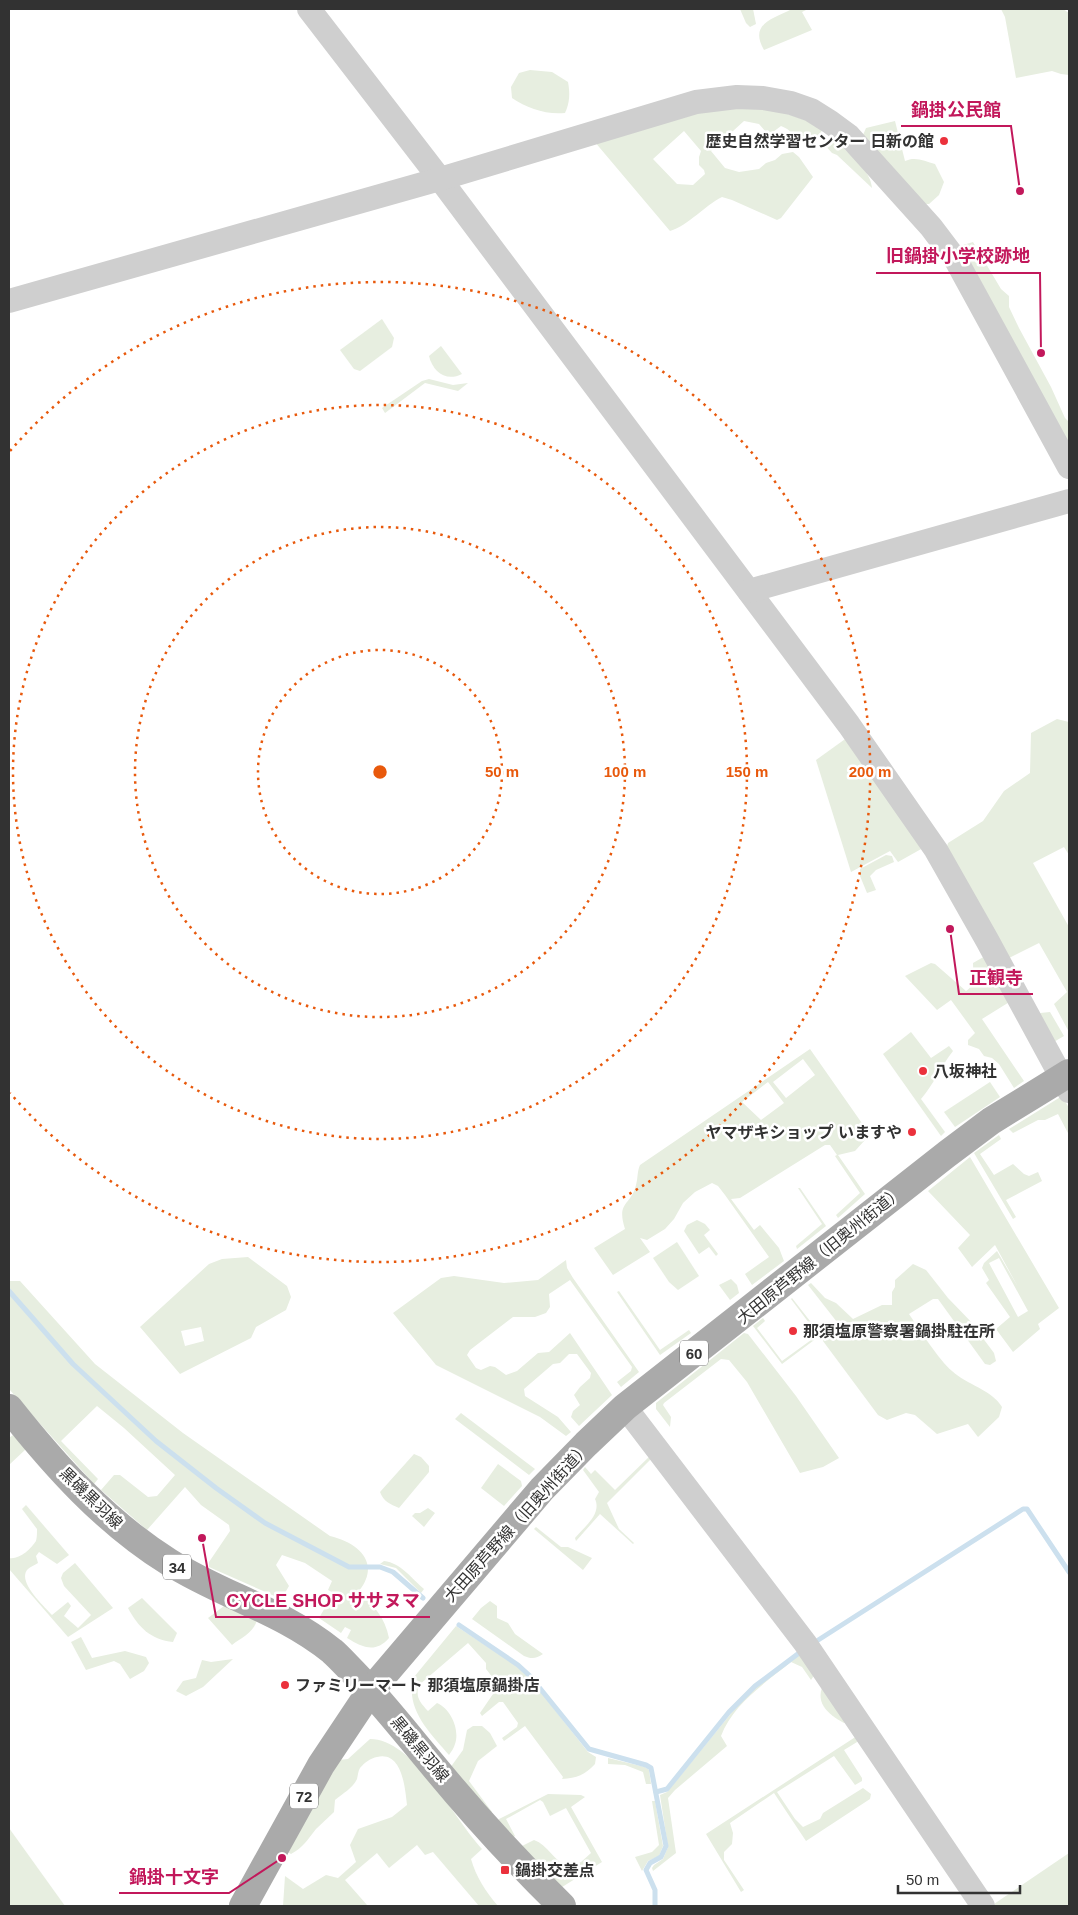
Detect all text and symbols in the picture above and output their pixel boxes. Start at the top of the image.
callout: 鍋掛公民館 [901,93,1011,126]
text: 鍋掛公民館 [911,100,1001,120]
place label: 歴史自然学習センター 日新の館 [706,132,934,150]
marker: 歴史自然学習センター 日新の館 [938,135,950,147]
callout: 旧鍋掛小学校跡地 [876,240,1040,273]
text: 旧鍋掛小学校跡地 [886,246,1030,266]
centre of rings [371,763,389,781]
text: 50 m [485,763,519,780]
text: 100 m [604,763,646,780]
text: 150 m [726,763,768,780]
text: 200 m [849,763,891,780]
callout: 正観寺 [959,961,1033,994]
text: 正観寺 [969,968,1023,988]
place label: 八坂神社 [933,1062,997,1080]
marker: 八坂神社 [917,1065,929,1077]
place label: ヤマザキショップ いますや [706,1124,902,1141]
marker: ヤマザキショップ いますや [906,1126,918,1138]
street label: 大田原芦野線（旧奥州街道） [734,1183,906,1327]
place label: 那須塩原警察署鍋掛駐在所 [803,1322,995,1340]
marker: 那須塩原警察署鍋掛駐在所 [787,1325,799,1337]
road number: 60 [680,1340,708,1366]
street label: 大田原芦野線（旧奥州街道） [441,1439,593,1605]
street label: 黒磯黒羽線 [56,1464,126,1532]
road number: 34 [163,1554,191,1580]
callout: CYCLE SHOP ササヌマ [216,1584,430,1617]
text: CYCLE SHOP ササヌマ [226,1591,420,1611]
place label: ファミリーマート 那須塩原鍋掛店 [295,1676,539,1694]
marker: ファミリーマート 那須塩原鍋掛店 [279,1679,291,1691]
street label: 黒磯黒羽線 [388,1713,452,1785]
road number: 72 [290,1784,318,1808]
callout: 鍋掛十文字 [119,1860,229,1893]
place label: 鍋掛交差点 [515,1861,595,1879]
scale bar [898,1862,1020,1894]
marker: 鍋掛交差点 [499,1864,511,1876]
text: 鍋掛十文字 [129,1867,219,1887]
text: 50 m [906,1871,939,1888]

